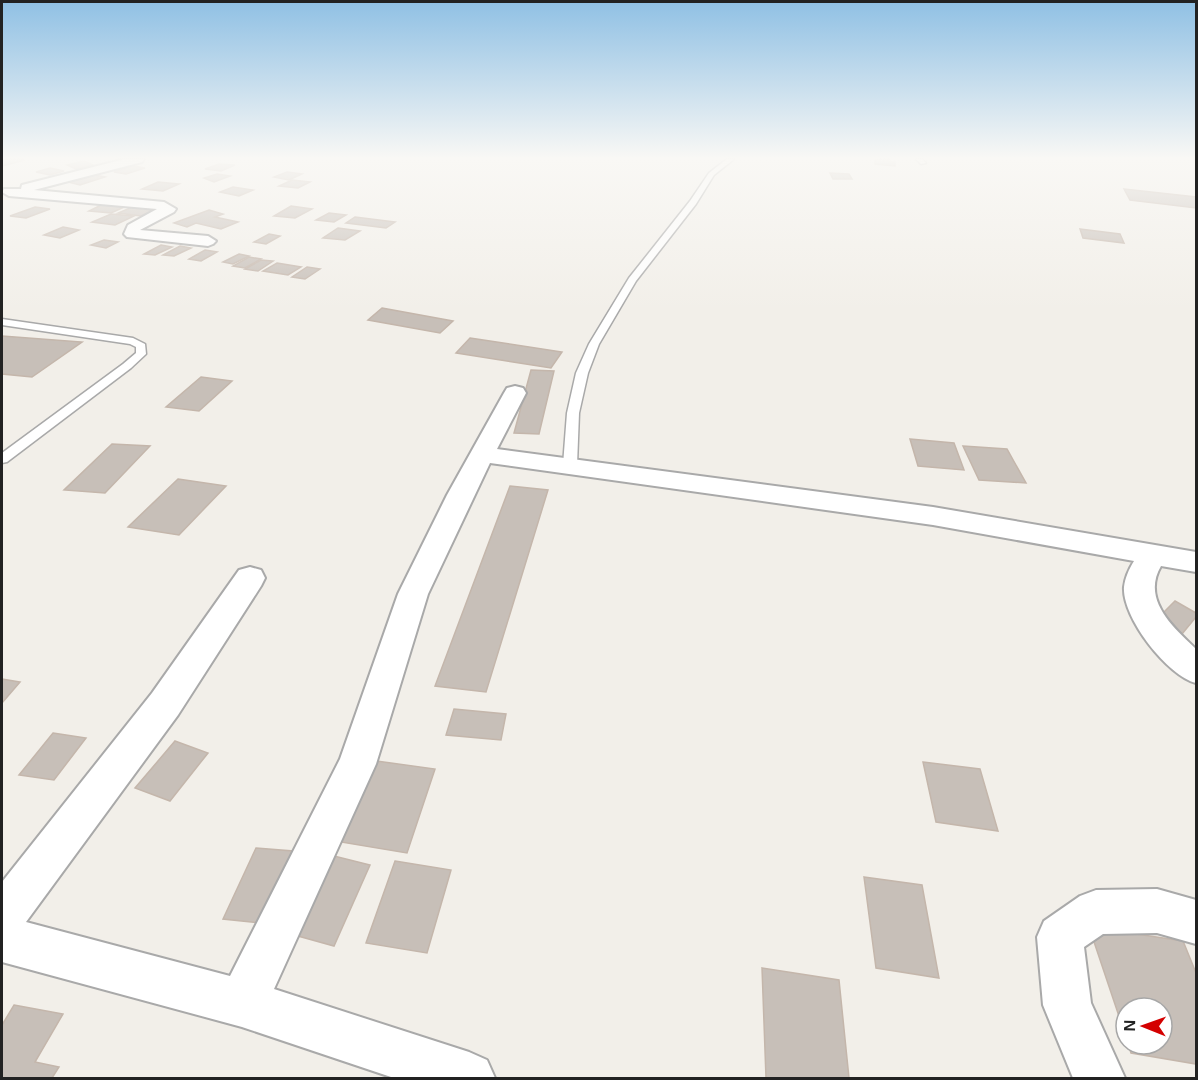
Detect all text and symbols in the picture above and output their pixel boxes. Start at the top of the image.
north arrow [1114,996,1174,1056]
text: N [1121,1020,1138,1032]

